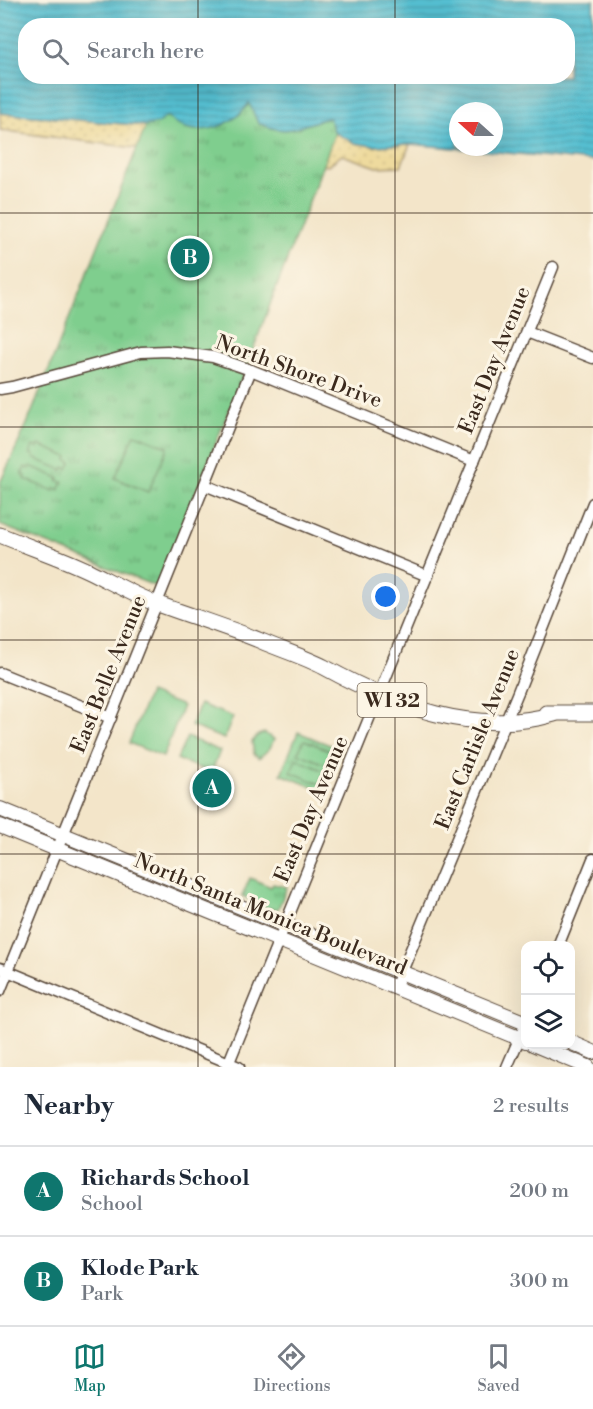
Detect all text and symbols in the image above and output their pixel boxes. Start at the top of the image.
search box [18,18,575,84]
icon: search [39,35,72,68]
text: Search here [87,38,204,65]
north arrow [449,102,503,156]
pin: B [170,236,210,280]
street label: East Day Avenue [454,283,536,438]
street label: North Shore Drive [212,330,385,414]
your location [371,582,400,611]
street label: East Belle Avenue [65,592,152,757]
street label: East Carlisle Avenue [430,645,526,834]
road number: WI 32 [358,683,426,717]
street label: East Day Avenue [269,732,355,887]
pin: A [192,766,232,810]
street label: North Santa Monica Boulevard [130,848,411,982]
map controls [521,941,575,1049]
button: locate [521,941,575,995]
button: layers [521,995,575,1049]
text: Nearby [24,1090,114,1122]
text: 2 results [493,1094,569,1119]
text: Richards School [81,1165,250,1192]
text: A [36,1179,51,1204]
text: 200 m [509,1179,569,1204]
text: School [81,1192,143,1217]
text: Klode Park [81,1255,199,1282]
text: B [36,1269,51,1294]
text: 300 m [510,1269,569,1294]
text: Park [81,1282,123,1307]
tab: Map [73,1340,106,1396]
tab: Directions [253,1340,331,1396]
tab: Saved [477,1340,520,1396]

